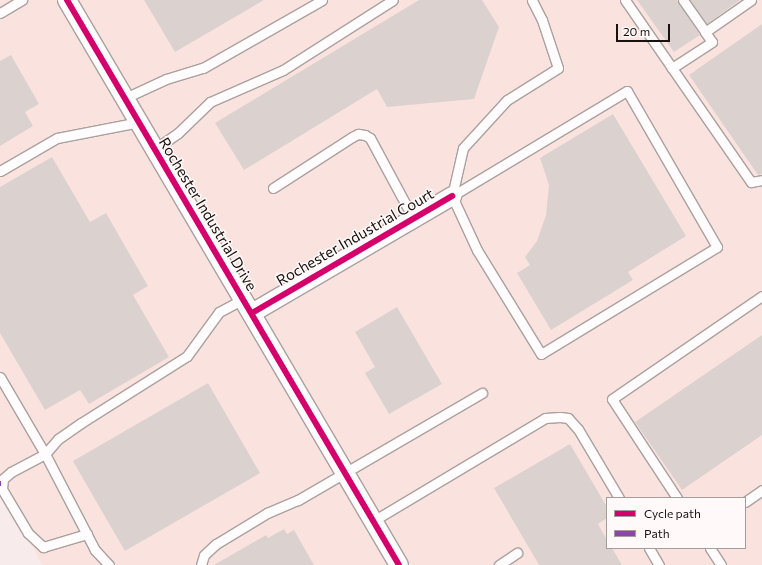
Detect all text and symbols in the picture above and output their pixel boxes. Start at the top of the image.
scale bar [618,16,672,42]
text: 20 m [623,24,650,38]
street label: Rochester Industrial Drive [155,134,261,294]
street label: Rochester Industrial Court [273,184,437,290]
legend [606,497,746,549]
text: Cycle path [644,506,701,520]
text: Path [644,526,670,540]

